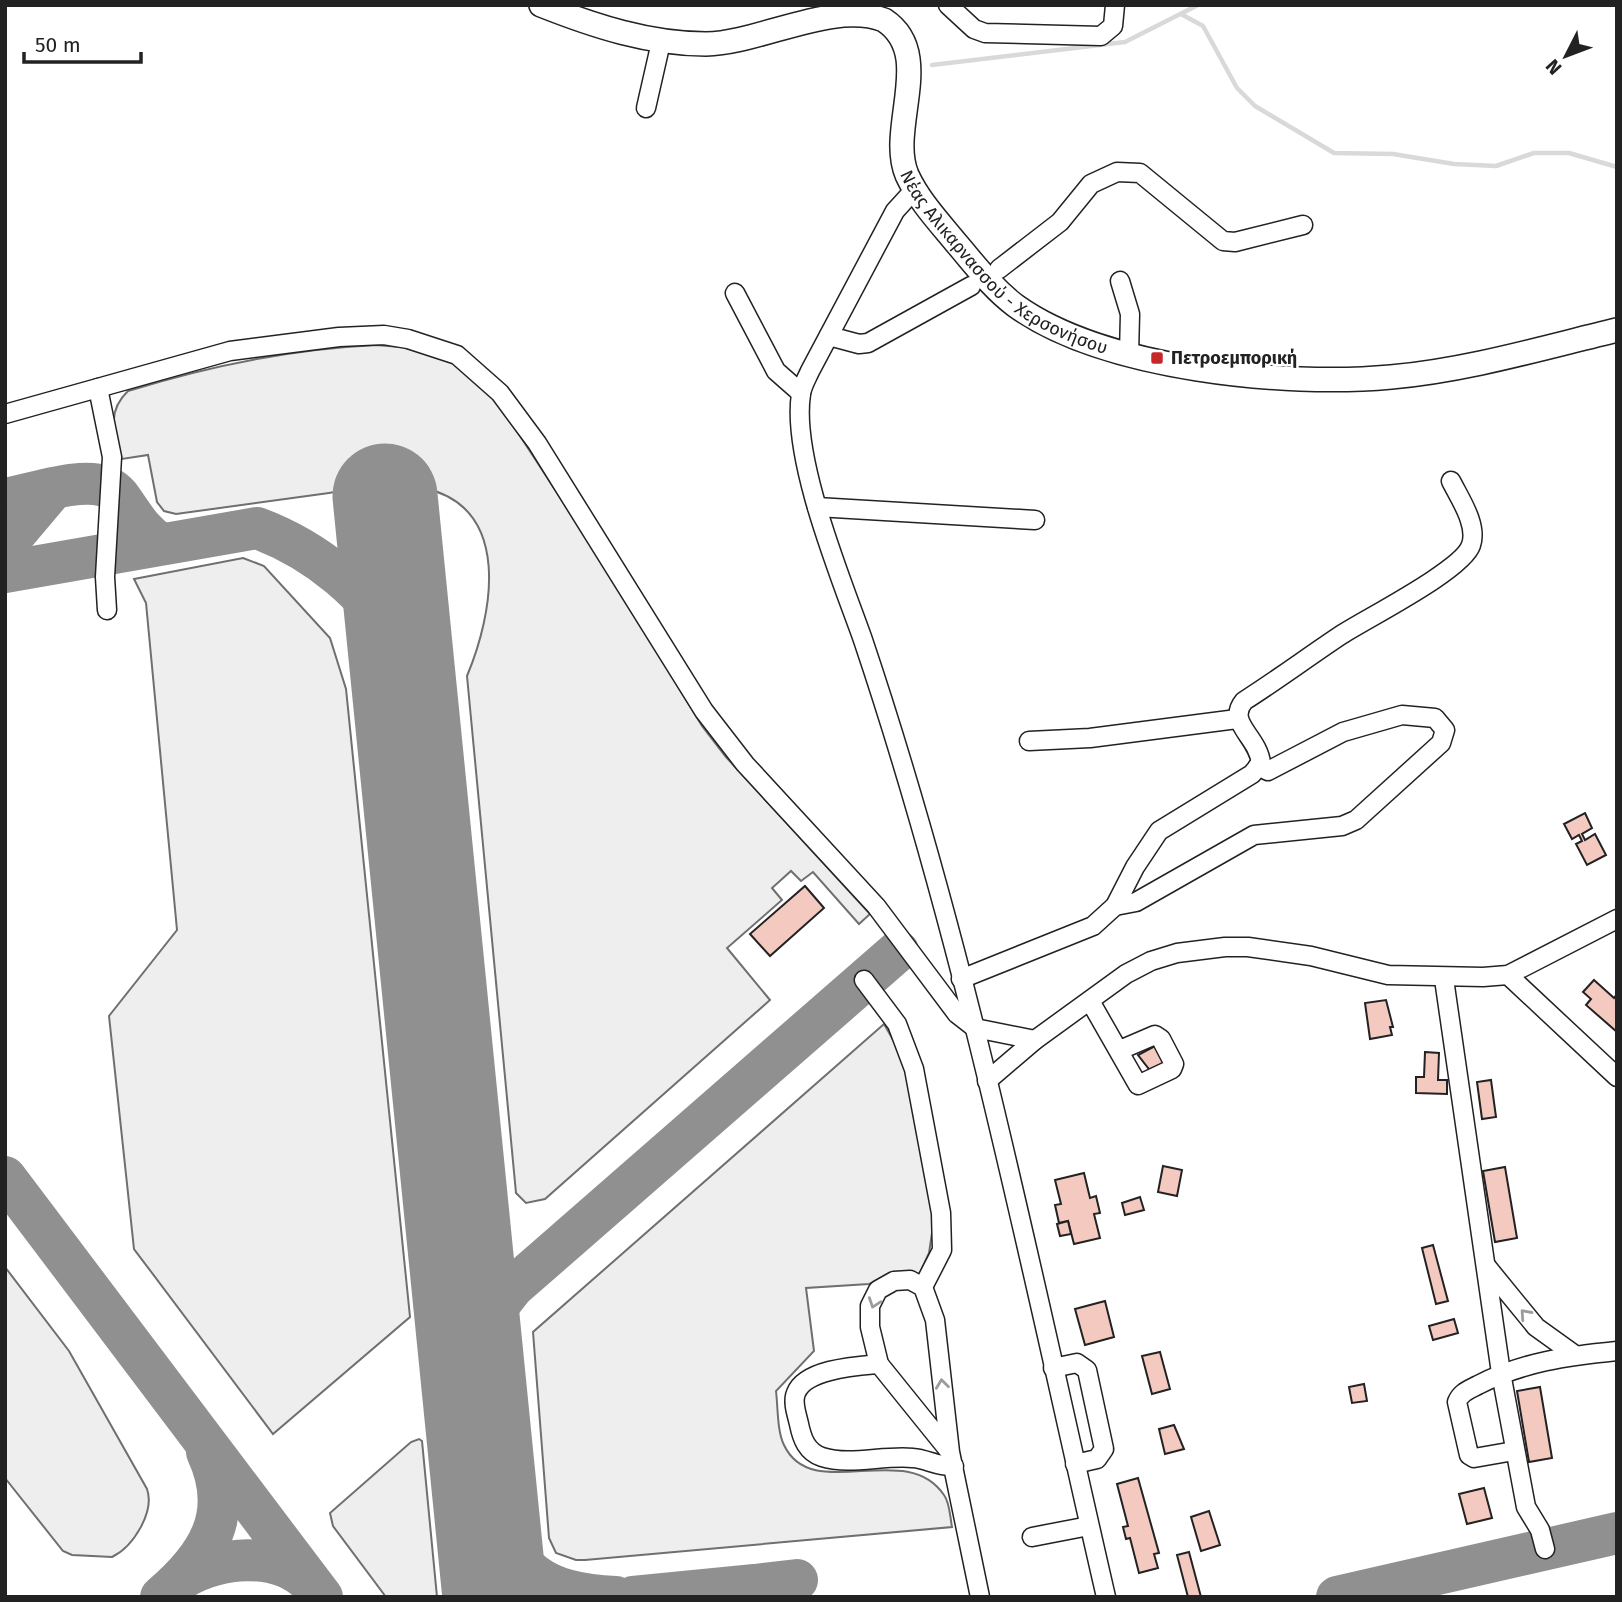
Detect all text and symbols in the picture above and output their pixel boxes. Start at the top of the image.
scale bar [24,21,142,65]
north arrow [1531,21,1601,91]
text: 50 m [35,32,81,58]
text: N [1541,55,1567,79]
street label: Νέας Αλικαρνασσού - Χερσονήσου [895,167,1111,359]
place label: Πετροεμπορική [1171,347,1297,369]
marker: Πετροεμπορική [1149,350,1165,366]
one-way arrow [868,1296,882,1309]
one-way arrow [1520,1309,1533,1322]
one-way arrow [935,1379,950,1390]

